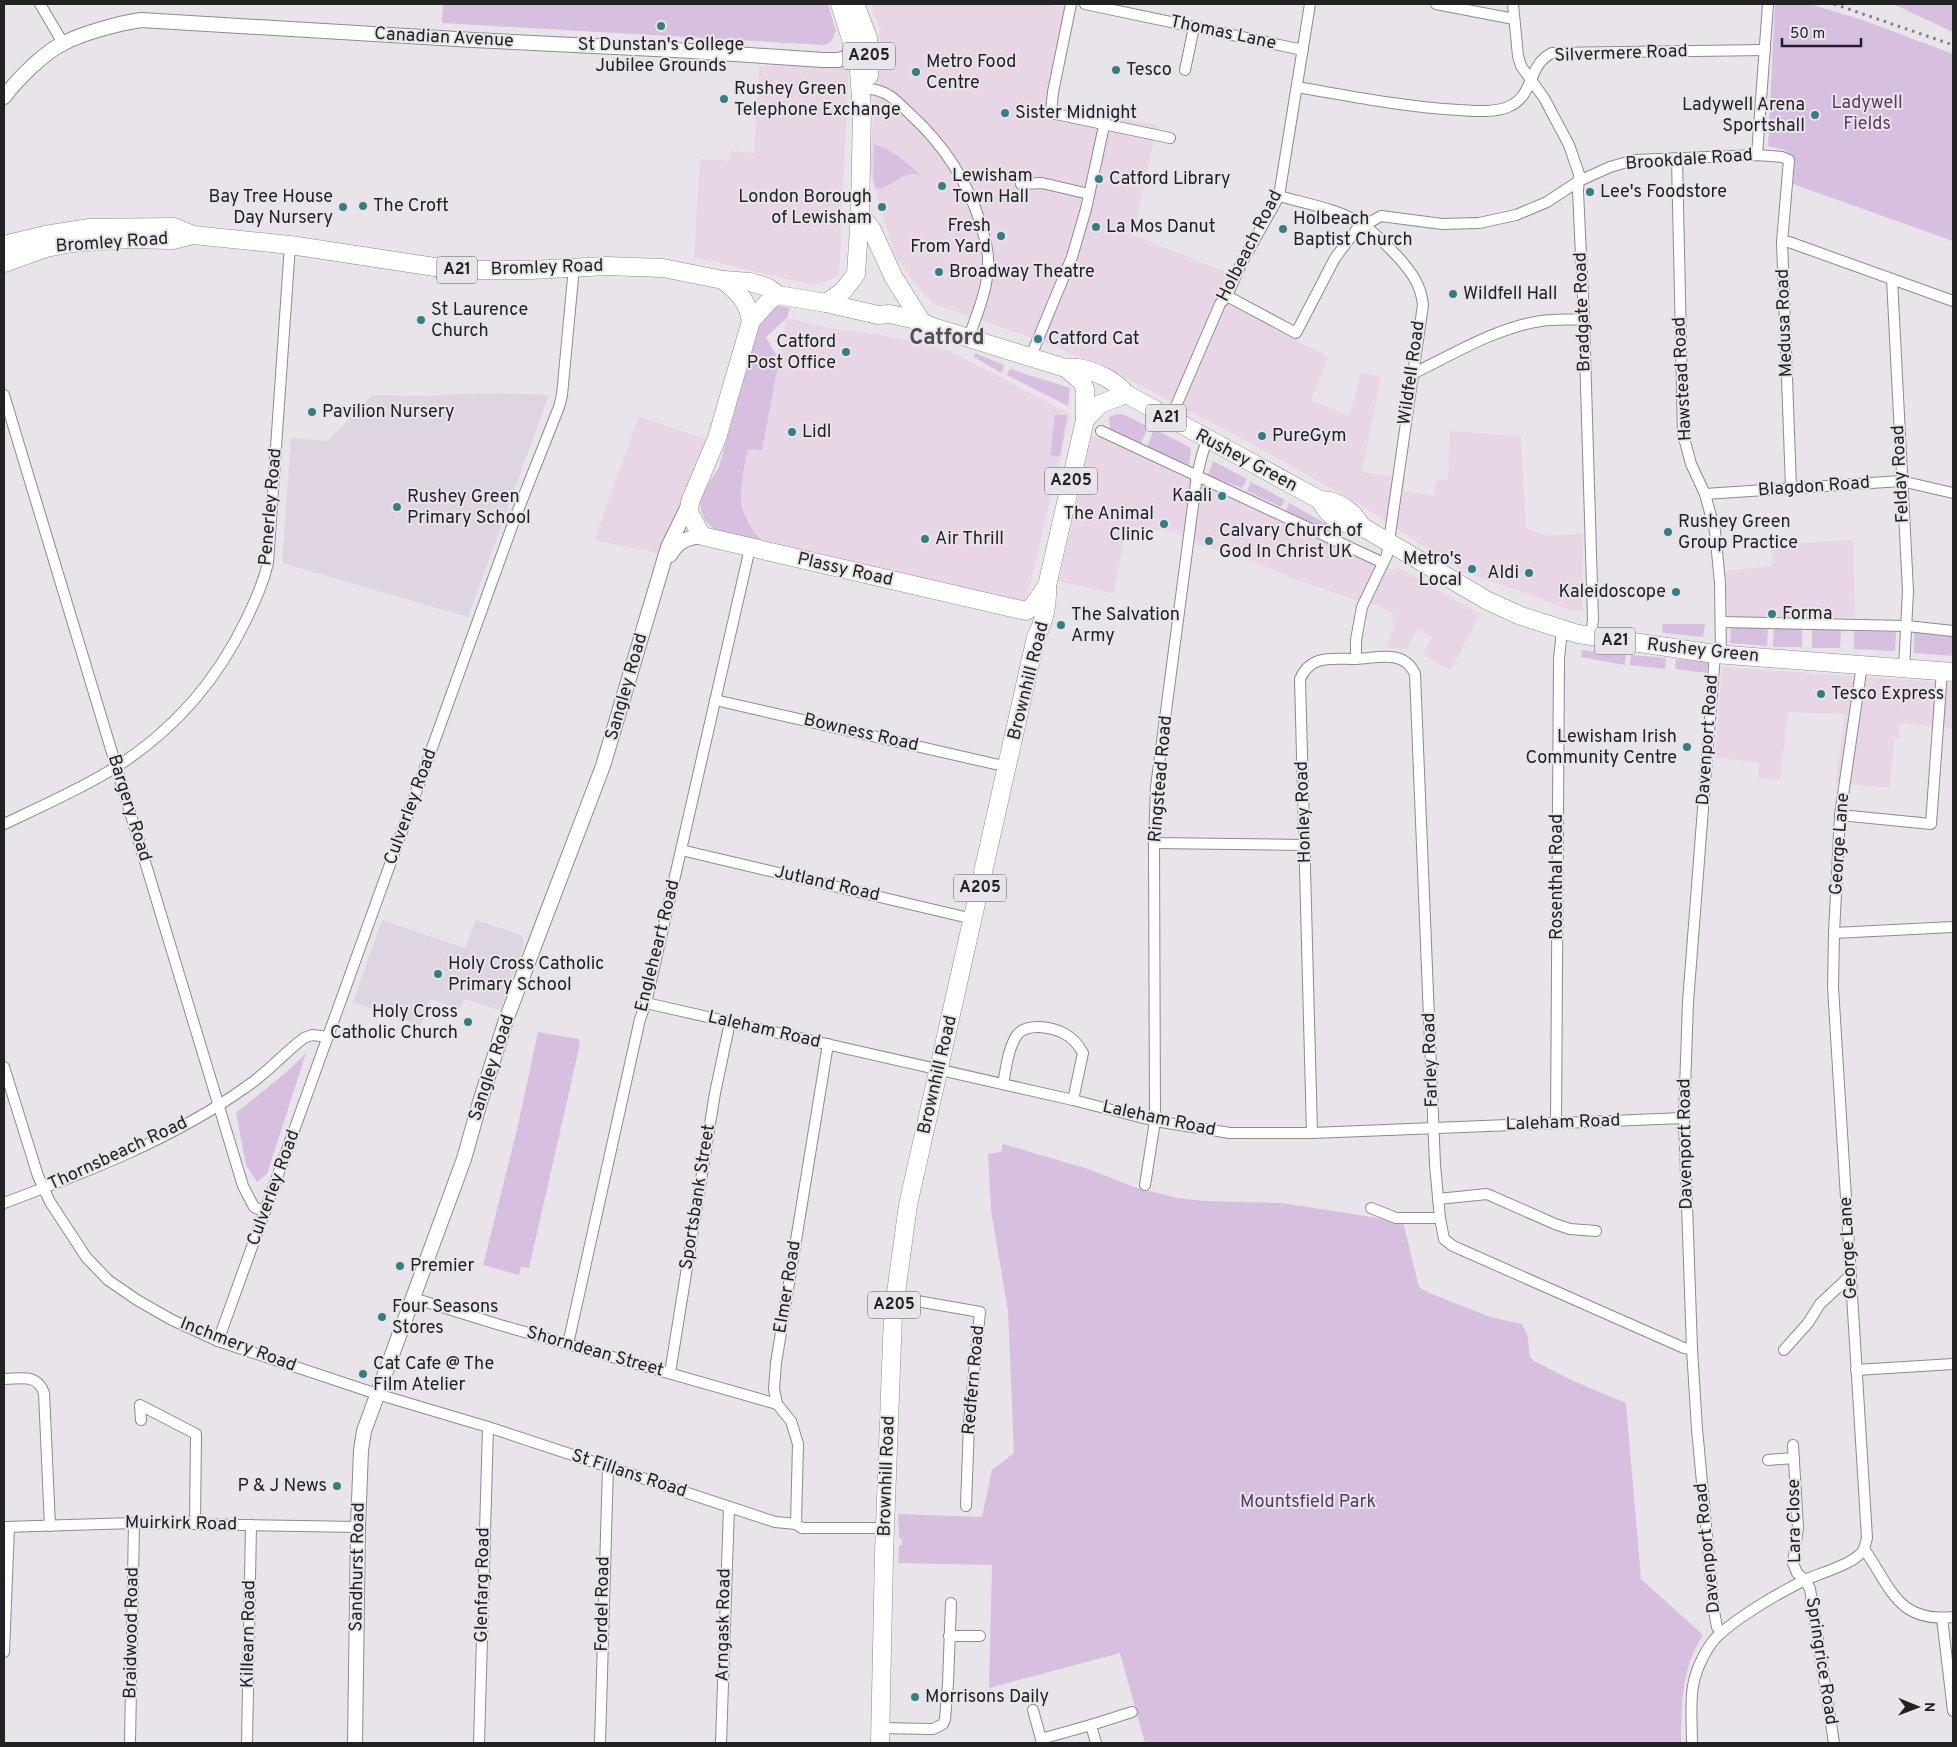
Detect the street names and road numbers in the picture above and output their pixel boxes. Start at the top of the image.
street label: Thomas Lane [1168,11,1278,55]
street label: Canadian Avenue [374,23,514,53]
street label: Silvermere Road [1554,40,1688,68]
road number: A205 [843,42,895,70]
street label: Brookdale Road [1625,144,1753,176]
street label: Holbeach Road [1212,186,1288,306]
street label: Bromley Road [55,228,169,258]
street label: Bradgate Road [1569,252,1597,372]
street label: Bromley Road [490,255,604,281]
road number: A21 [437,256,477,284]
street label: Medusa Road [1772,268,1798,378]
street label: Hawstead Road [1668,316,1698,442]
street label: Wildfell Road [1393,319,1431,427]
road number: A21 [1146,404,1186,432]
street label: Rushey Green [1191,424,1301,498]
street label: Felday Road [1887,424,1915,524]
street label: Penerley Road [254,447,288,567]
road number: A205 [1045,468,1097,494]
street label: Blagdon Road [1757,472,1871,502]
street label: Plassy Road [795,548,895,592]
street label: Brownhill Road [1003,619,1055,743]
road number: A21 [1595,627,1635,654]
street label: Sangley Road [601,631,653,743]
street label: Rushey Green [1646,634,1760,668]
street label: Davenport Road [1692,674,1724,806]
street label: Bowness Road [801,709,921,757]
street label: Ringstead Road [1144,715,1178,843]
street label: Culverley Road [379,746,443,868]
street label: Bargery Road [102,752,156,864]
street label: Honley Road [1291,761,1317,863]
street label: George Lane [1825,792,1855,896]
street label: Rosenthal Road [1546,814,1569,940]
street label: Jutland Road [772,861,882,907]
road number: A205 [954,874,1006,901]
street label: Engleheart Road [630,878,686,1014]
street label: Laleham Road [705,1006,823,1054]
street label: Sangley Road [464,1012,520,1124]
street label: Farley Road [1418,1012,1444,1108]
street label: Brownhill Road [913,1013,963,1137]
street label: Davenport Road [1673,1078,1699,1210]
street label: Laleham Road [1100,1096,1218,1142]
street label: Laleham Road [1505,1110,1621,1136]
street label: Thornsbeach Road [45,1112,191,1196]
street label: Sportsbank Street [675,1123,721,1271]
street label: Culverley Road [242,1127,306,1249]
street label: George Lane [1835,1196,1863,1300]
street label: Elmer Road [769,1239,807,1335]
road number: A205 [868,1292,920,1318]
street label: Inchmery Road [177,1312,299,1378]
street label: Shorndean Street [524,1321,666,1383]
street label: Redfern Road [958,1324,990,1436]
street label: Brownhill Road [873,1415,901,1537]
street label: St Fillans Road [568,1445,690,1503]
street label: Lara Close [1783,1479,1807,1563]
street label: Davenport Road [1690,1482,1726,1614]
street label: Sandhurst Road [345,1502,371,1632]
street label: Muirkirk Road [125,1512,237,1536]
street label: Glenfarg Road [470,1527,496,1643]
street label: Fordel Road [591,1556,615,1652]
street label: Braidwood Road [119,1567,145,1699]
street label: Arngask Road [712,1568,736,1682]
street label: Killearn Road [237,1580,261,1688]
street label: Springrice Road [1800,1595,1842,1727]

